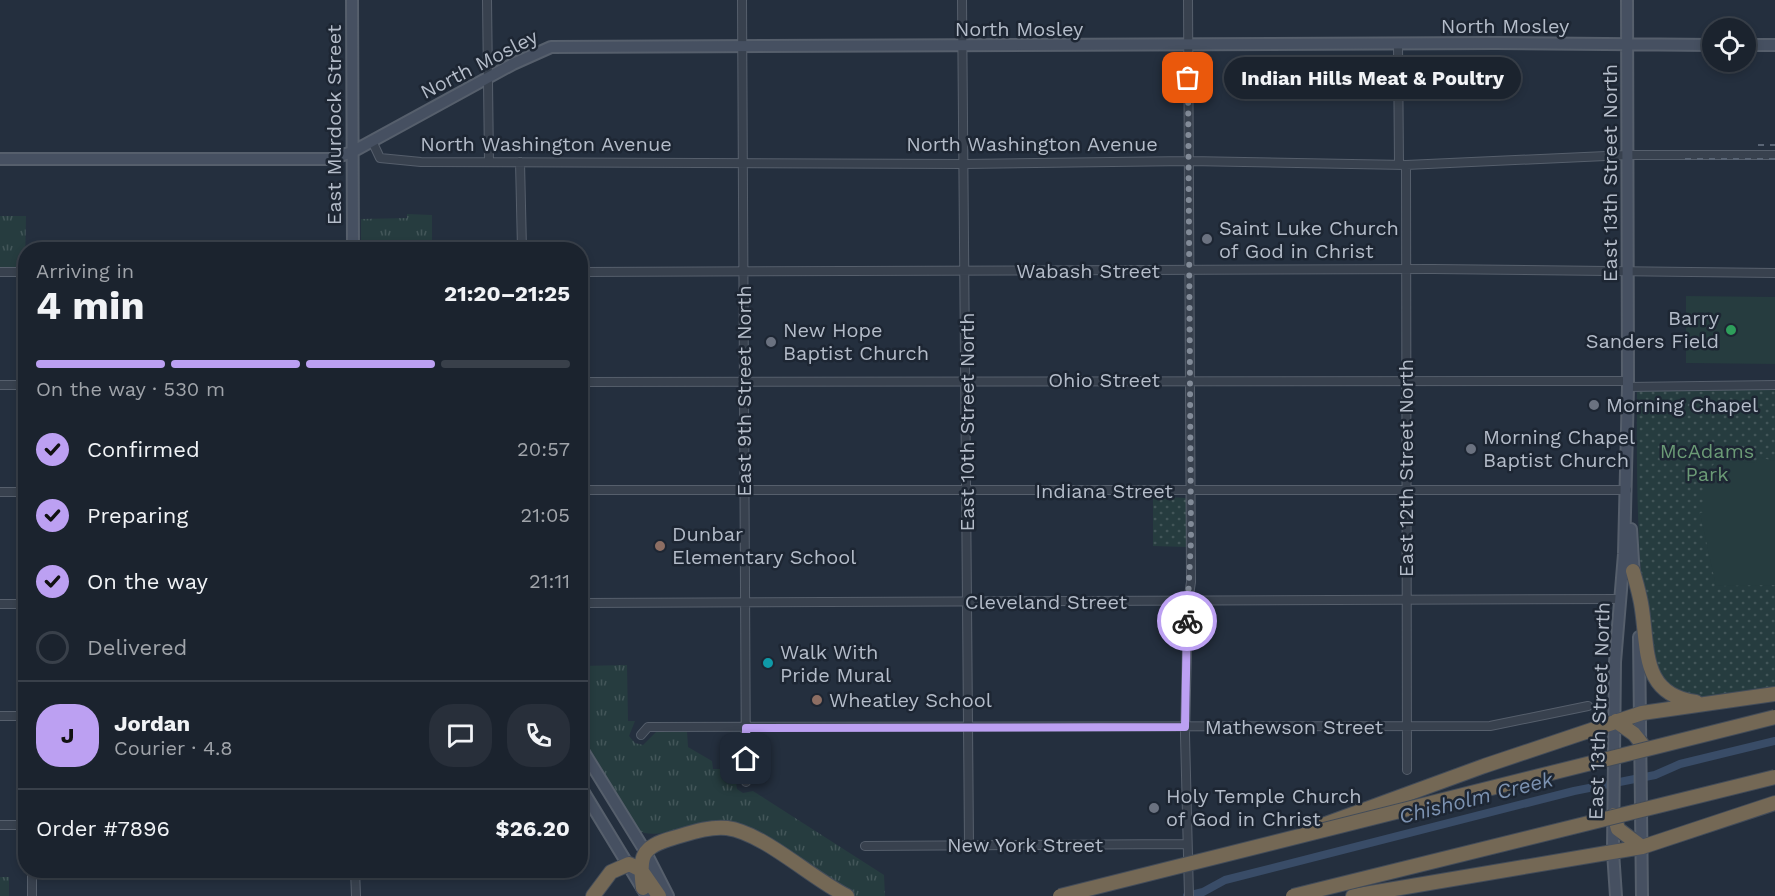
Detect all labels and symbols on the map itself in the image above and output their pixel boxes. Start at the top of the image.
street label: North Mosley [1441,14,1570,38]
street label: North Mosley [955,17,1084,41]
street label: East Murdock Street [322,24,346,225]
street label: North Mosley [416,24,542,104]
pin [1162,52,1213,103]
callout: Indian Hills Meat & Poultry [1224,57,1521,99]
street label: East 13th Street North [1598,64,1622,282]
street label: North Washington Avenue [420,132,672,156]
street label: North Washington Avenue [906,132,1158,156]
place label: Saint Luke Church of God in Christ [1219,216,1399,263]
marker: Saint Luke Church of God in Christ [1200,232,1214,246]
street label: Wabash Street [1016,259,1160,283]
street label: East 9th Street North [732,285,756,497]
place label: Barry Sanders Field [1586,306,1720,353]
street label: East 10th Street North [955,312,979,532]
place label: New Hope Baptist Church [783,318,929,365]
marker: Barry Sanders Field [1724,323,1738,337]
marker: New Hope Baptist Church [764,335,778,349]
street label: East 12th Street North [1394,359,1418,577]
street label: Ohio Street [1048,368,1160,392]
place label: Morning Chapel [1606,393,1758,417]
marker: Morning Chapel [1587,398,1601,412]
place label: Morning Chapel Baptist Church [1483,425,1635,472]
park label: McAdams Park [1660,439,1754,486]
marker: Morning Chapel Baptist Church [1464,442,1478,456]
street label: Indiana Street [1035,479,1173,503]
place label: Dunbar Elementary School [672,522,856,569]
marker: Dunbar Elementary School [653,539,667,553]
street label: Cleveland Street [965,590,1128,614]
courier [1157,591,1217,651]
street label: East 13th Street North [1583,601,1615,821]
place label: Walk With Pride Mural [780,640,891,687]
marker: Walk With Pride Mural [761,656,775,670]
place label: Wheatley School [829,688,992,712]
marker: Wheatley School [810,693,824,707]
street label: Mathewson Street [1205,715,1384,739]
pin [720,733,771,784]
water label: Chisholm Creek [1396,766,1556,829]
place label: Holy Temple Church of God in Christ [1166,784,1362,831]
marker: Holy Temple Church of God in Christ [1147,801,1161,815]
street label: New York Street [947,833,1104,857]

